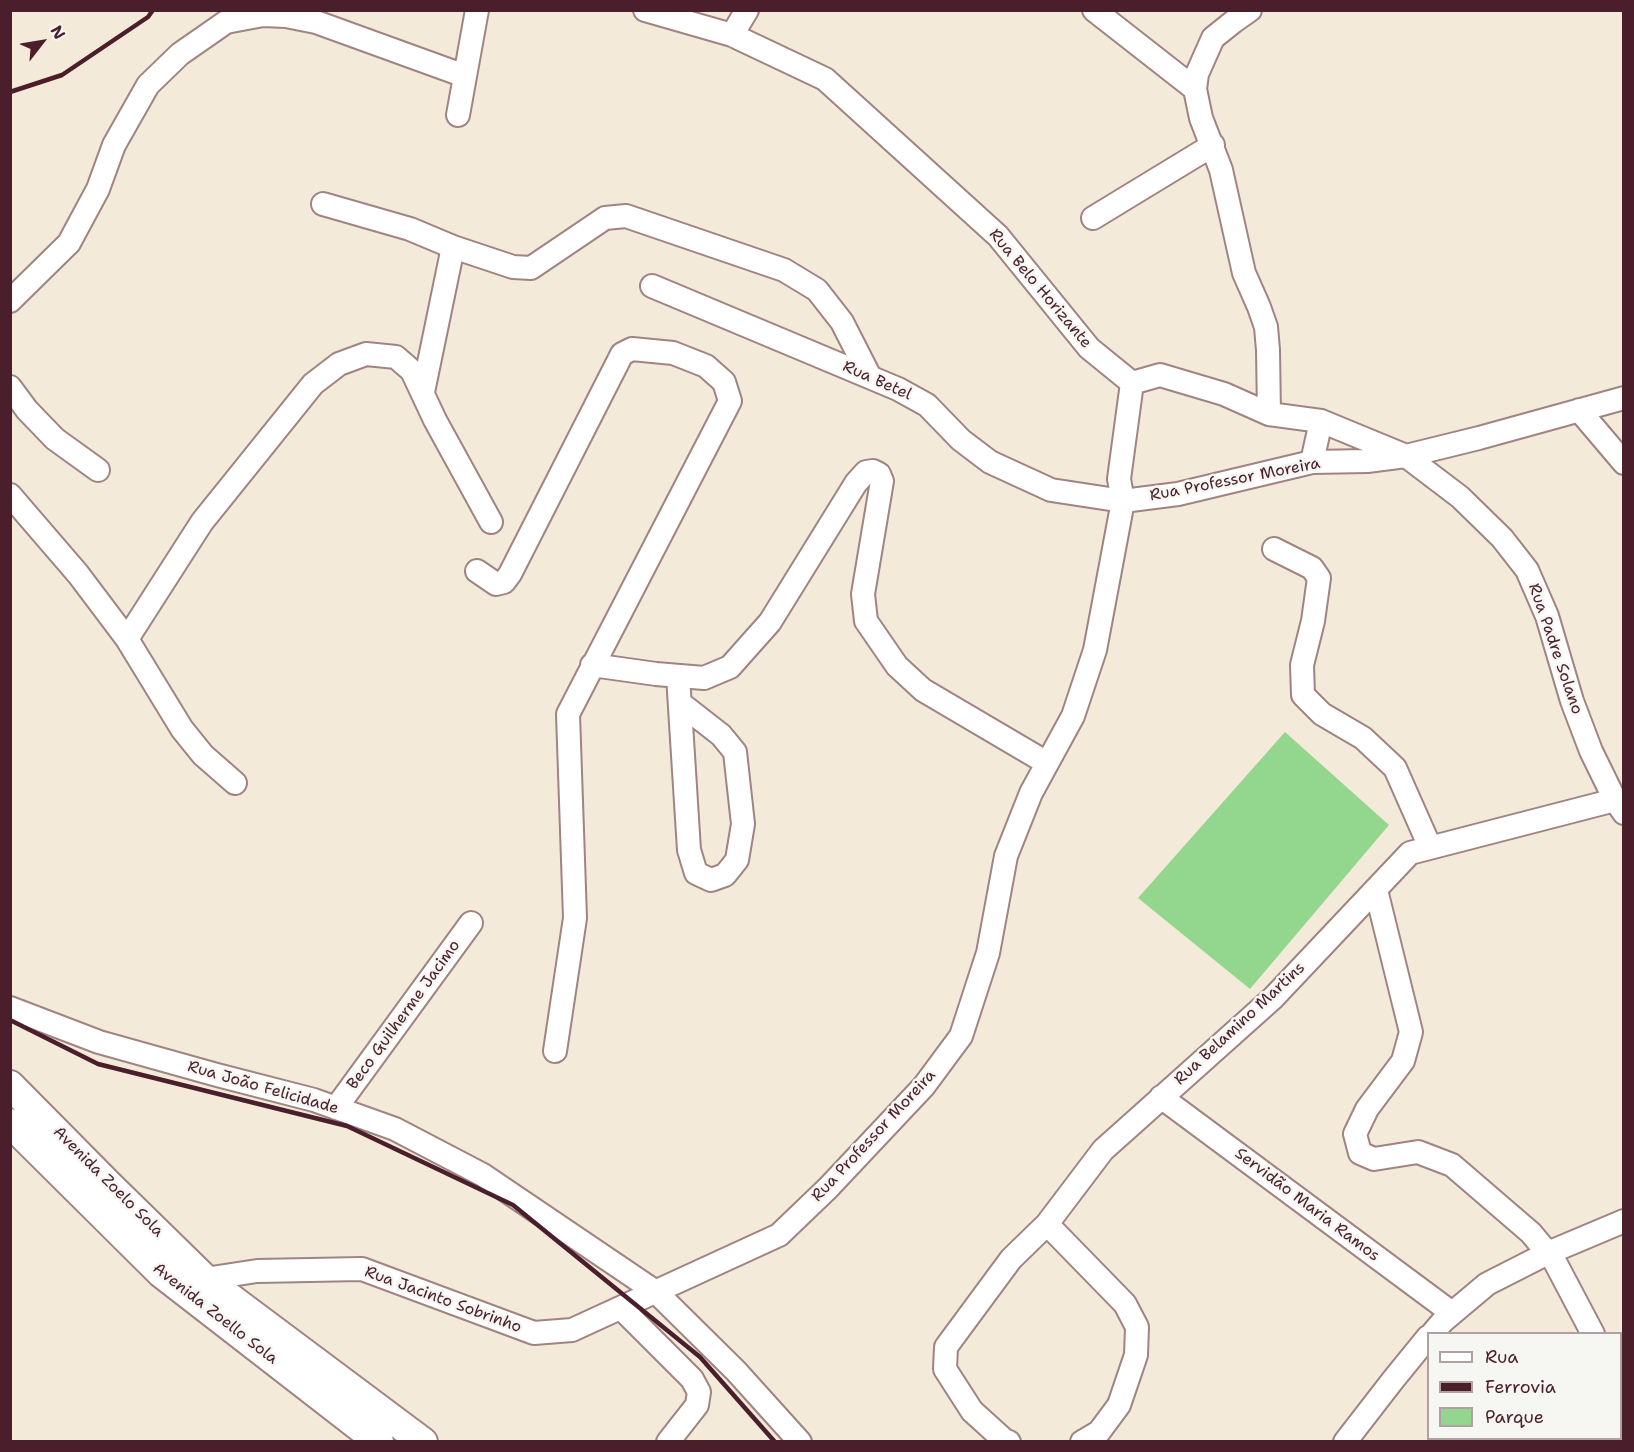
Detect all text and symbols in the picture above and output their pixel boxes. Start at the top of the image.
north arrow [12,12,72,72]
text: N [46,22,70,43]
street label: Rua Belo Horizante [985,226,1095,352]
street label: Rua Betel [839,357,915,405]
street label: Rua Professor Moreira [1148,454,1322,506]
street label: Rua Padre Solano [1524,581,1586,717]
street label: Beco Guilherme Jacimo [343,937,465,1093]
street label: Rua Belamino Martins [1171,958,1309,1090]
street label: Rua João Felicidade [185,1057,341,1119]
street label: Rua Professor Moreira [808,1066,940,1206]
street label: Avenida Zoelo Sola [49,1123,167,1241]
street label: Servidão Maria Ramos [1231,1144,1383,1266]
street label: Avenida Zoello Sola [149,1259,281,1369]
street label: Rua Jacinto Sobrinho [362,1263,524,1337]
legend [1427,1332,1622,1440]
text: Rua [1485,1345,1518,1369]
text: Ferrovia [1485,1375,1556,1399]
text: Parque [1485,1405,1544,1429]

